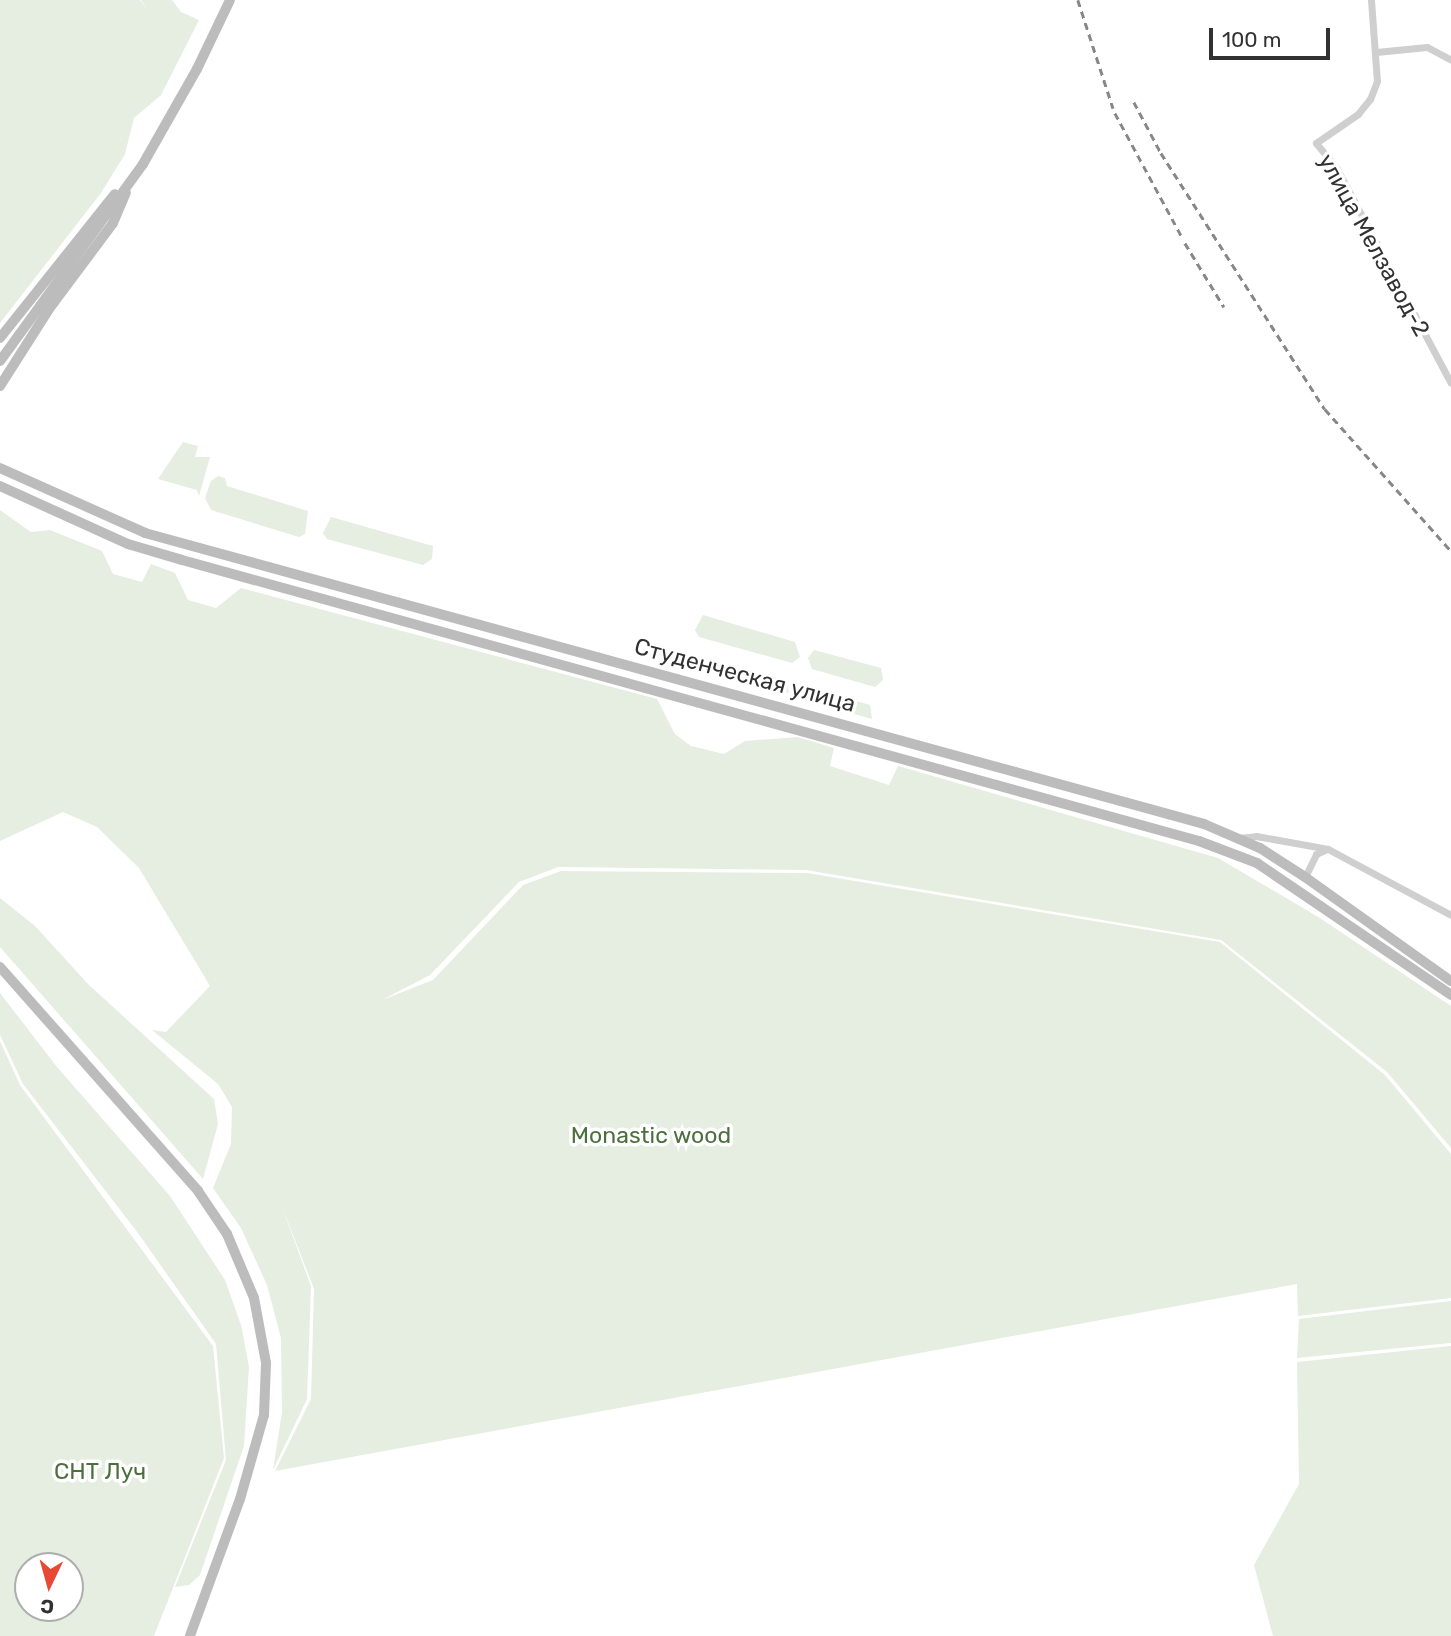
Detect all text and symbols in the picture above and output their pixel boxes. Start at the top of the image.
scale bar [1213,14,1334,58]
text: 100 m [1222,27,1281,52]
street label: улица Мелзавод-2 [1312,149,1436,341]
street label: Студенческая улица [631,632,859,718]
park label: Monastic wood [571,1121,731,1149]
park label: СНТ Луч [54,1457,146,1485]
north arrow [14,1552,84,1622]
text: С [40,1594,55,1618]

